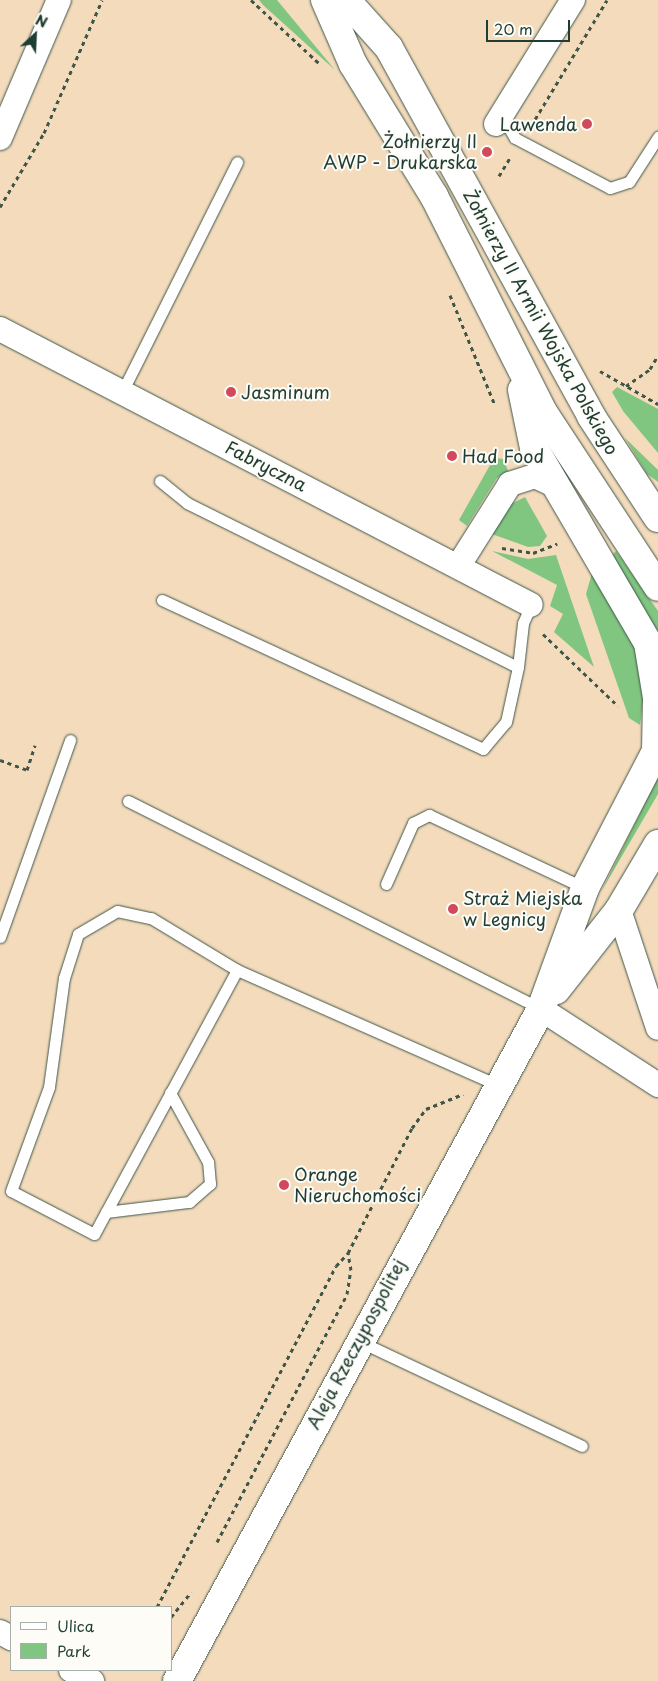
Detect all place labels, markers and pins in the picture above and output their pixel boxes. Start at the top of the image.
place label: Lawenda [500,113,577,135]
marker: Lawenda [581,118,593,130]
place label: Żołnierzy II AWP - Drukarska [322,131,477,173]
marker: Żołnierzy II AWP - Drukarska [481,146,493,158]
place label: Jasminum [241,381,330,403]
marker: Jasminum [225,386,237,398]
place label: Had Food [462,445,544,467]
marker: Had Food [446,450,458,462]
place label: Straż Miejska w Legnicy [463,888,582,931]
marker: Straż Miejska w Legnicy [447,903,459,915]
place label: Orange Nieruchomości [294,1164,421,1206]
marker: Orange Nieruchomości [278,1179,290,1191]

